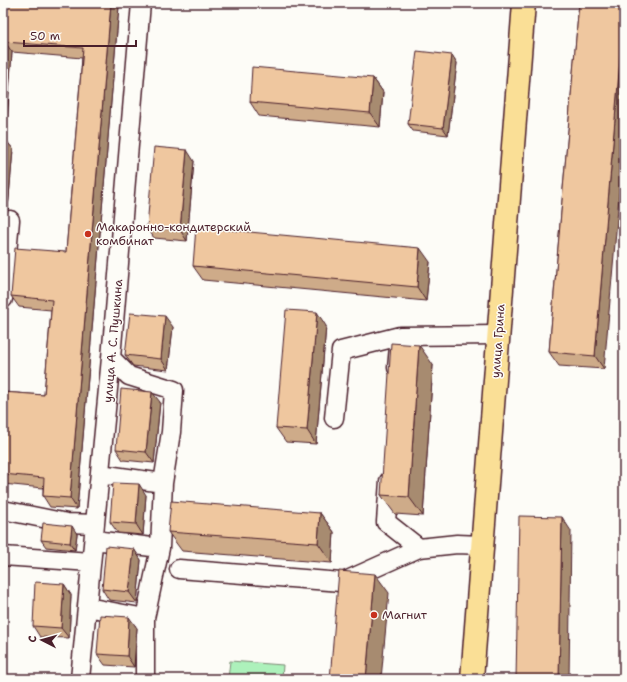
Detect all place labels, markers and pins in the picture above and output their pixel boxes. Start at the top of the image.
place label: Макаронно-кондитерский комбинат [96,219,251,249]
marker: Макаронно-кондитерский комбинат [83,229,93,239]
place label: Магнит [382,607,428,623]
marker: Магнит [369,610,379,620]

